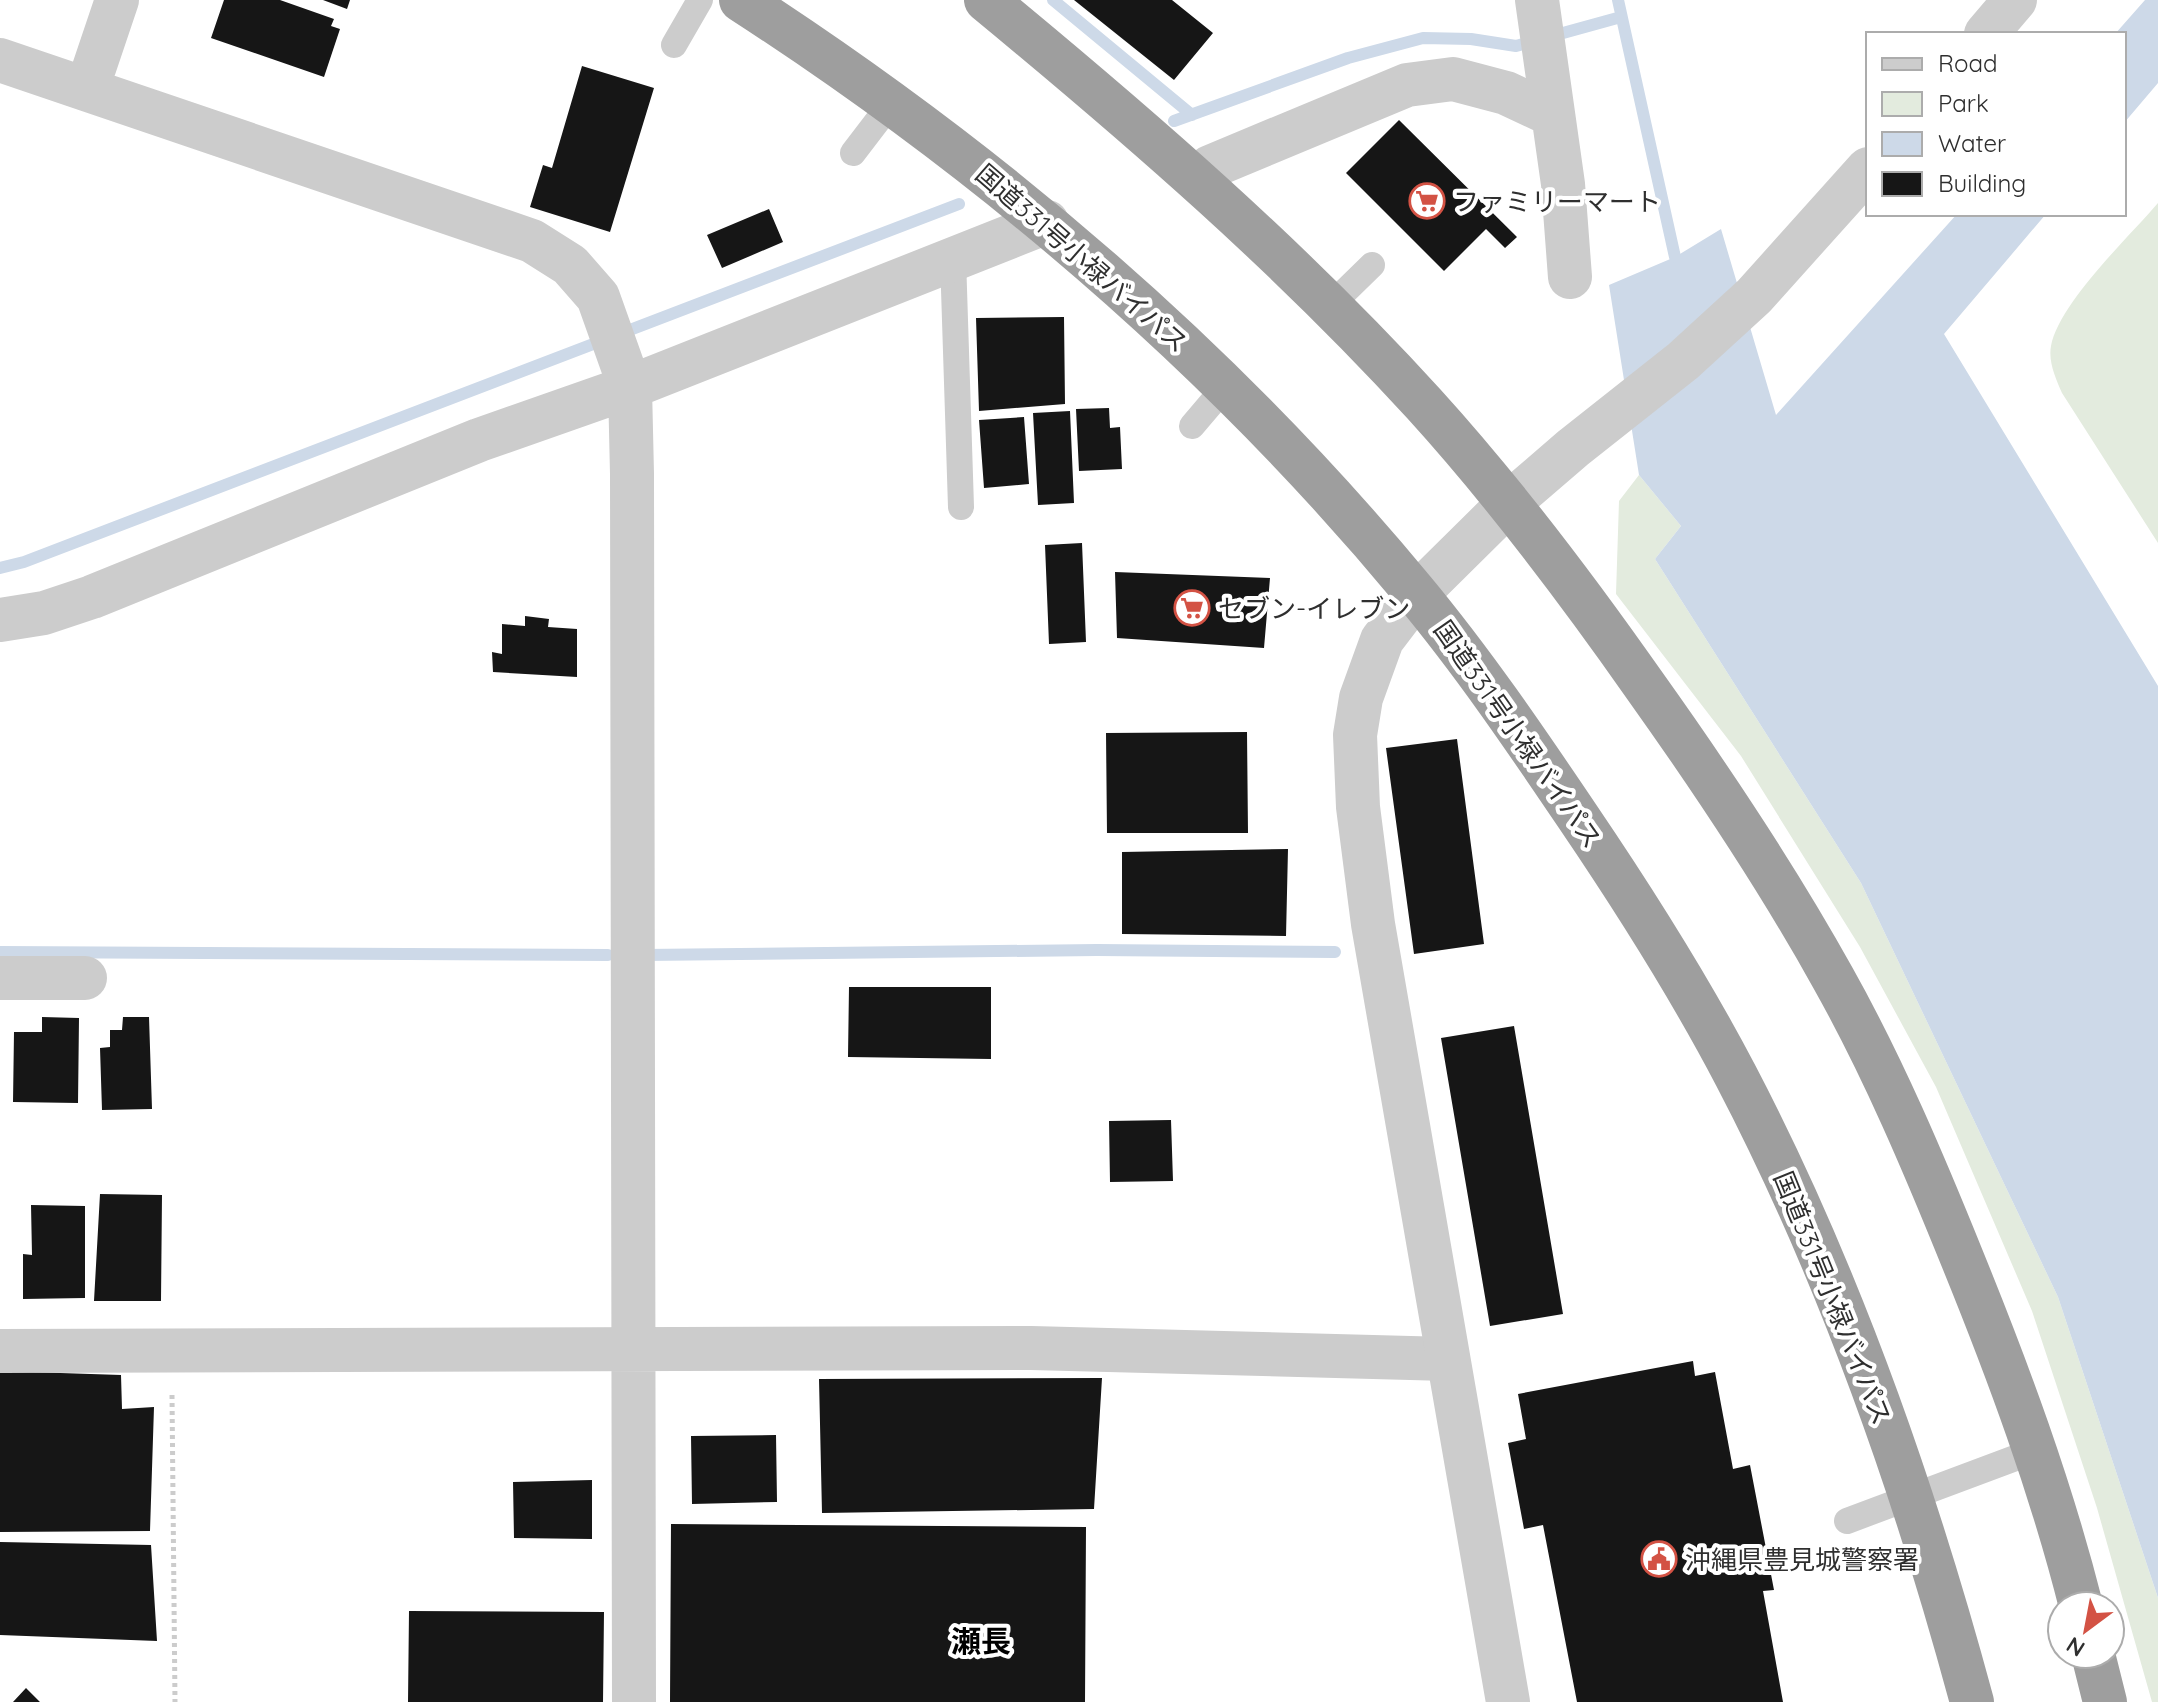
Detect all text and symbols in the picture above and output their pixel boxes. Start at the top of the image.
legend [1866,32,2126,216]
text: Road [1938,48,1998,78]
text: Park [1938,88,1989,118]
text: Water [1938,128,2006,158]
street label: 国道331号小禄バイパス [969,157,1195,359]
text: Building [1938,168,2026,198]
supermarket icon: ファミリーマート [1408,182,1446,220]
place label: ファミリーマート [1453,185,1661,218]
supermarket icon: セブン-イレブン [1173,589,1211,627]
place label: セブン-イレブン [1218,592,1410,625]
street label: 国道331号小禄バイパス [1427,614,1609,854]
street label: 国道331号小禄バイパス [1767,1166,1899,1430]
public building icon: 沖縄県豊見城警察署 [1640,1540,1678,1578]
place label: 沖縄県豊見城警察署 [1685,1543,1919,1576]
north arrow [2046,1590,2126,1670]
district label: 瀬長 [951,1622,1011,1660]
text: N [2061,1631,2090,1663]

